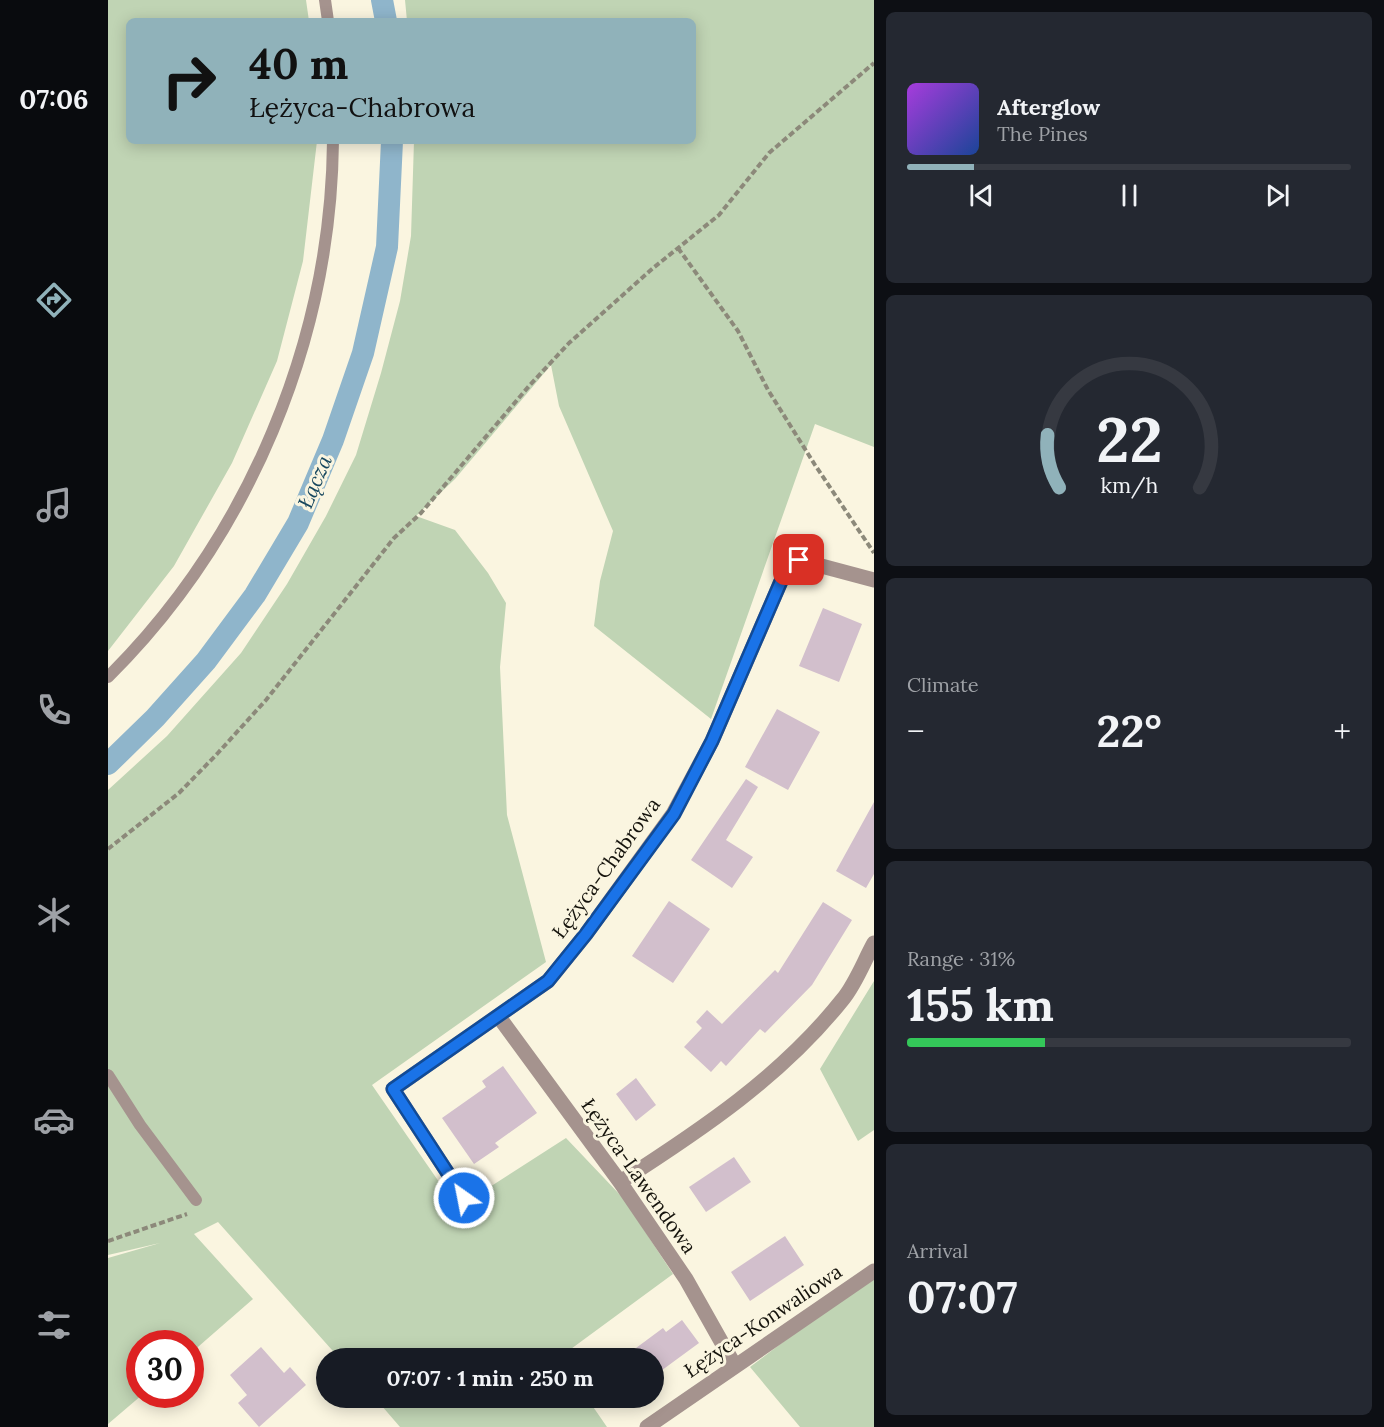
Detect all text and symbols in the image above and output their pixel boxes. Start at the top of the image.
text: 40 m [249,37,348,91]
icon: right [150,42,228,120]
text: 07:06 [19,82,89,116]
text: Łężyca-Chabrowa [249,90,475,124]
text: Afterglow [997,93,1100,121]
text: The Pines [997,121,1088,146]
icon: previous [965,179,998,212]
icon: pause [1113,179,1146,212]
icon: next [1261,179,1294,212]
icon: directions [33,279,75,321]
text: 22 [1096,399,1162,479]
water label: Łącza [291,451,338,512]
text: km/h [1100,471,1158,499]
icon: music [33,484,75,526]
pin [773,534,824,585]
icon: arrive [782,543,815,576]
text: Climate [907,672,979,697]
icon: phone [33,689,75,731]
text: 22° [1096,702,1162,759]
text: − [907,710,925,752]
text: + [1333,710,1351,752]
street label: Łężyca-Chabrowa [546,792,665,943]
icon: climate [33,894,75,936]
text: Range · 31% [907,946,1015,971]
text: 155 km [907,976,1054,1033]
street label: Łężyca-Lawendowa [576,1093,702,1258]
icon: car [33,1099,75,1141]
position arrow [432,1166,496,1230]
text: Arrival [907,1238,968,1263]
street label: Łężyca-Konwaliowa [679,1258,846,1383]
text: 07:07 [907,1268,1018,1325]
icon: filters [33,1304,75,1346]
speed limit sign: 30 [126,1330,204,1408]
text: 07:07 · 1 min · 250 m [386,1364,594,1392]

